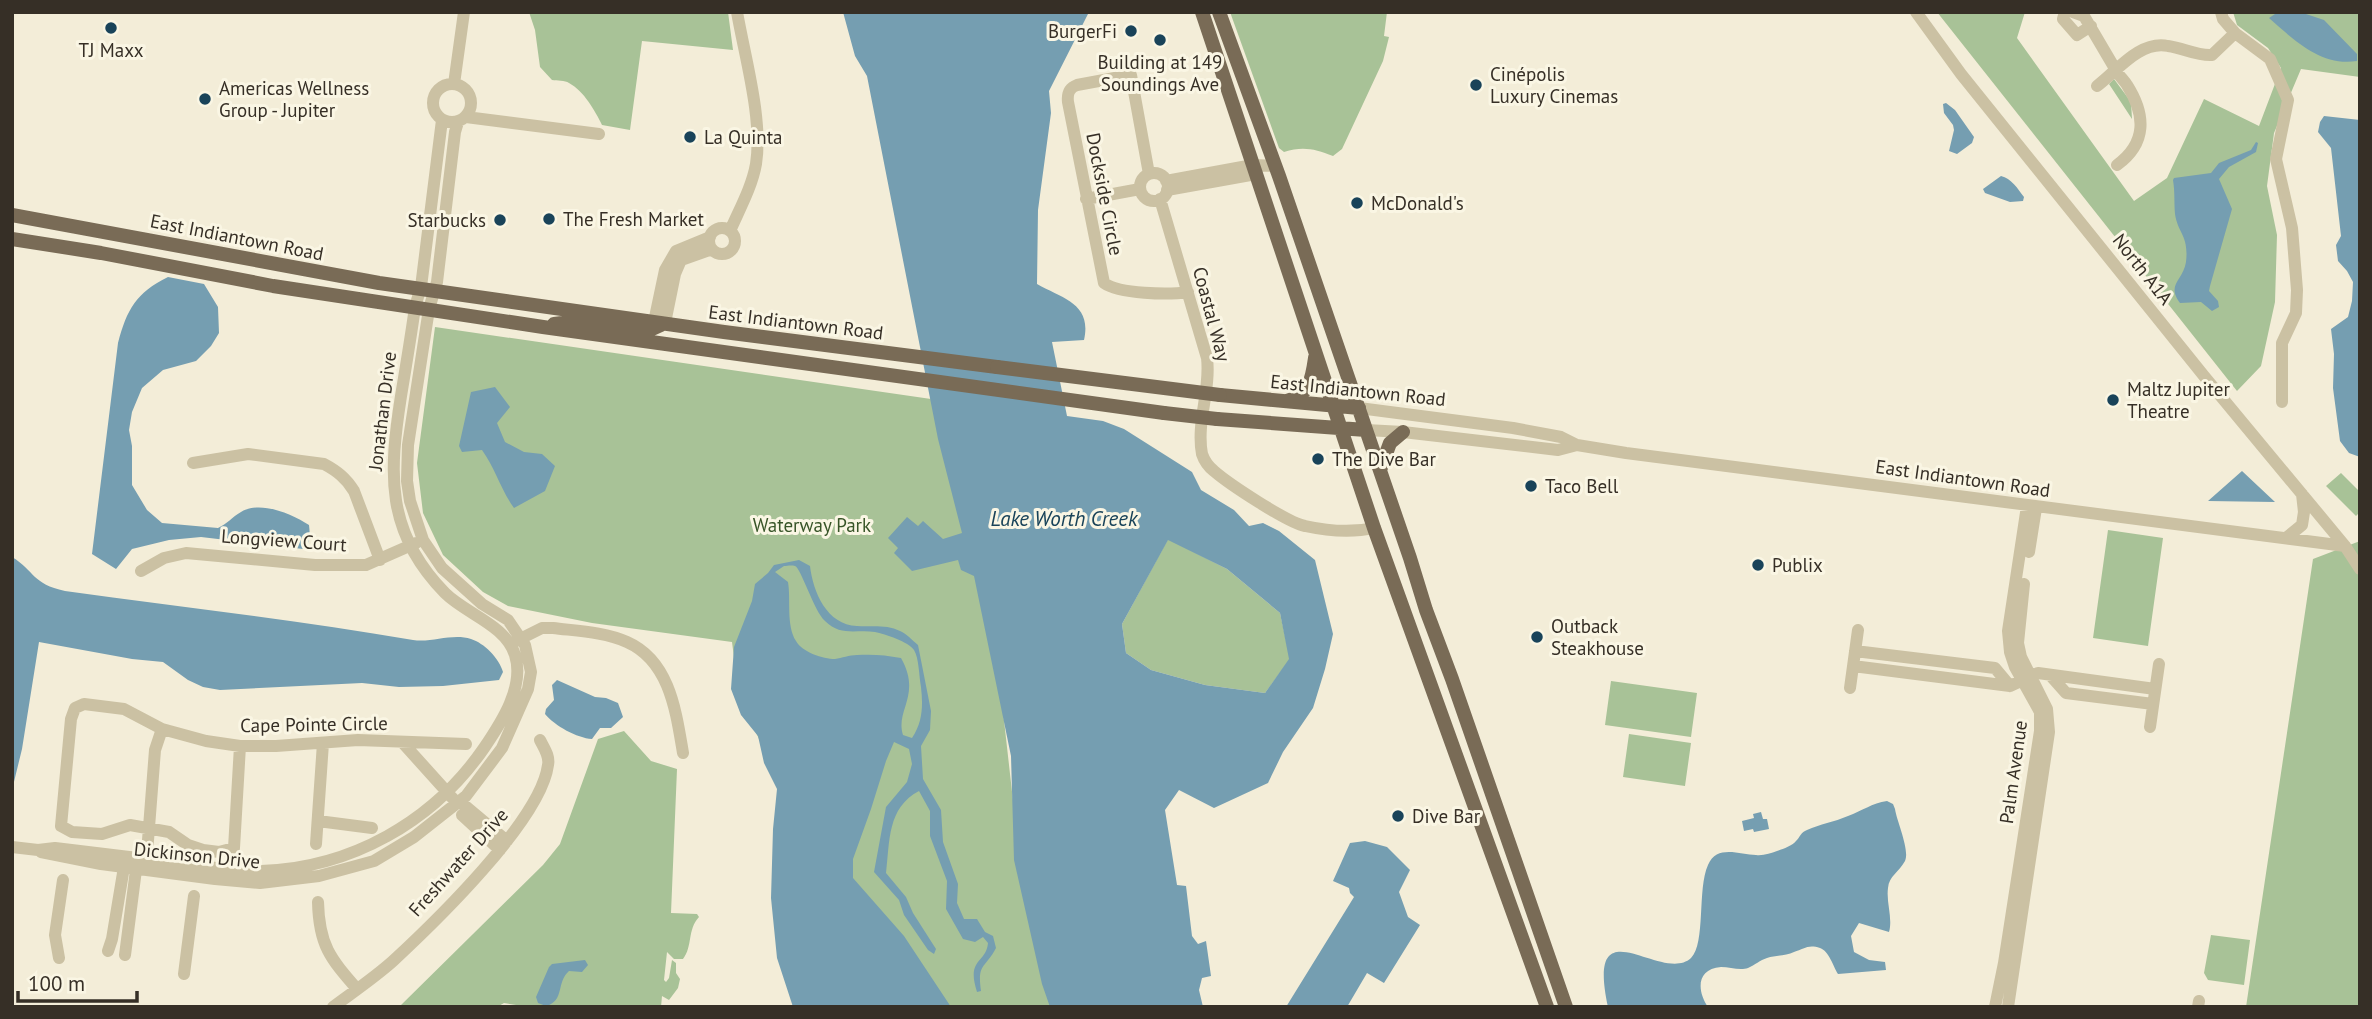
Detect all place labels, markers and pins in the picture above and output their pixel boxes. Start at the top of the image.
place label: BurgerFi [1048,19,1117,43]
marker: TJ Maxx [103,20,119,36]
marker: BurgerFi [1123,23,1139,39]
marker: Building at 149 Soundings Ave [1152,32,1168,48]
place label: TJ Maxx [79,38,144,62]
place label: Building at 149 Soundings Ave [1098,50,1222,96]
place label: Cinépolis Luxury Cinemas [1490,62,1618,108]
place label: Americas Wellness Group - Jupiter [219,76,369,122]
marker: Cinépolis Luxury Cinemas [1468,77,1484,93]
marker: Americas Wellness Group - Jupiter [197,91,213,107]
place label: La Quinta [704,125,783,149]
marker: La Quinta [682,129,698,145]
place label: McDonald's [1371,191,1464,215]
marker: McDonald's [1349,195,1365,211]
place label: The Fresh Market [563,207,705,231]
place label: Starbucks [407,208,486,232]
marker: The Fresh Market [541,211,557,227]
marker: Starbucks [492,212,508,228]
place label: Maltz Jupiter Theatre [2127,377,2230,423]
marker: Maltz Jupiter Theatre [2105,392,2121,408]
place label: The Dive Bar [1332,447,1436,471]
marker: The Dive Bar [1310,451,1326,467]
place label: Taco Bell [1545,474,1619,498]
marker: Taco Bell [1523,478,1539,494]
place label: Publix [1772,553,1823,577]
marker: Publix [1750,557,1766,573]
place label: Outback Steakhouse [1551,614,1644,660]
marker: Outback Steakhouse [1529,629,1545,645]
place label: Dive Bar [1412,804,1481,828]
marker: Dive Bar [1390,808,1406,824]

